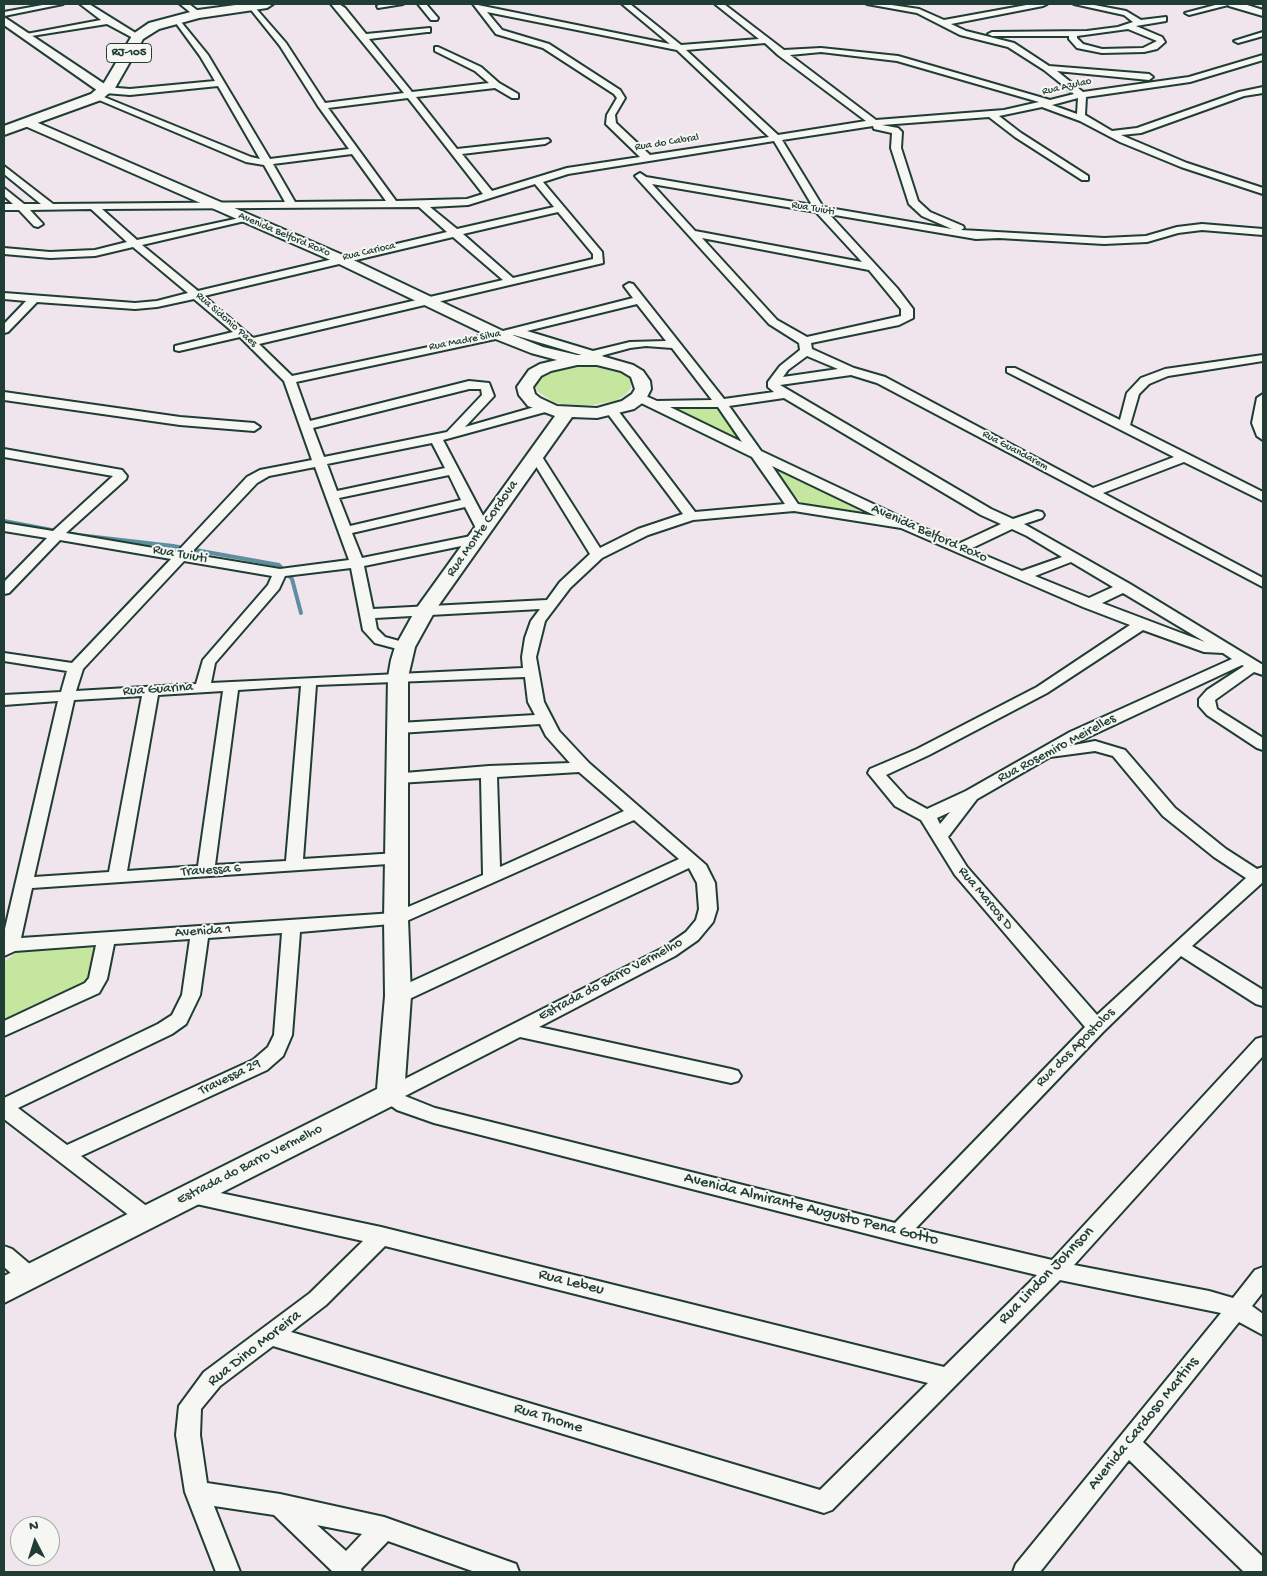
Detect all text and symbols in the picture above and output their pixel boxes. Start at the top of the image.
road number: RJ-105 [106,44,152,62]
street label: Rua Azulao [1041,75,1093,99]
street label: Rua do Cabral [634,131,700,155]
street label: Rua Tuiuti [790,199,836,219]
street label: Avenida Belford Roxo [236,210,332,260]
street label: Rua Carioca [341,240,397,264]
street label: Rua Sidonio Paes [193,290,259,350]
street label: Rua Madre Silva [428,328,502,354]
street label: Rua Guandarem [980,428,1050,474]
street label: Rua Monte Cordova [443,477,523,581]
street label: Avenida Belford Roxo [868,501,990,567]
street label: Rua Tuiuti [151,542,209,568]
street label: Rua Guarina [122,679,194,701]
street label: Rua Rosemiro Meirelles [995,711,1119,787]
street label: Travessa 6 [180,861,242,881]
street label: Rua Marcos D [954,864,1016,934]
street label: Avenida 1 [174,922,232,942]
street label: Estrada do Barro Vermelho [536,935,686,1025]
street label: Rua dos Apostolos [1033,1005,1119,1091]
street label: Travessa 29 [196,1056,264,1100]
street label: Estrada do Barro Vermelho [175,1121,325,1209]
street label: Avenida Almirante Augusto Pena Gotto [682,1169,940,1251]
street label: Rua Lindon Johnson [995,1223,1099,1329]
street label: Rua Lebeu [536,1266,606,1300]
street label: Rua Dino Moreira [204,1306,306,1392]
street label: Avenida Cardoso Martins [1084,1353,1204,1495]
street label: Rua Thome [511,1399,585,1439]
north arrow [10,1516,60,1566]
text: N [28,1518,39,1535]

